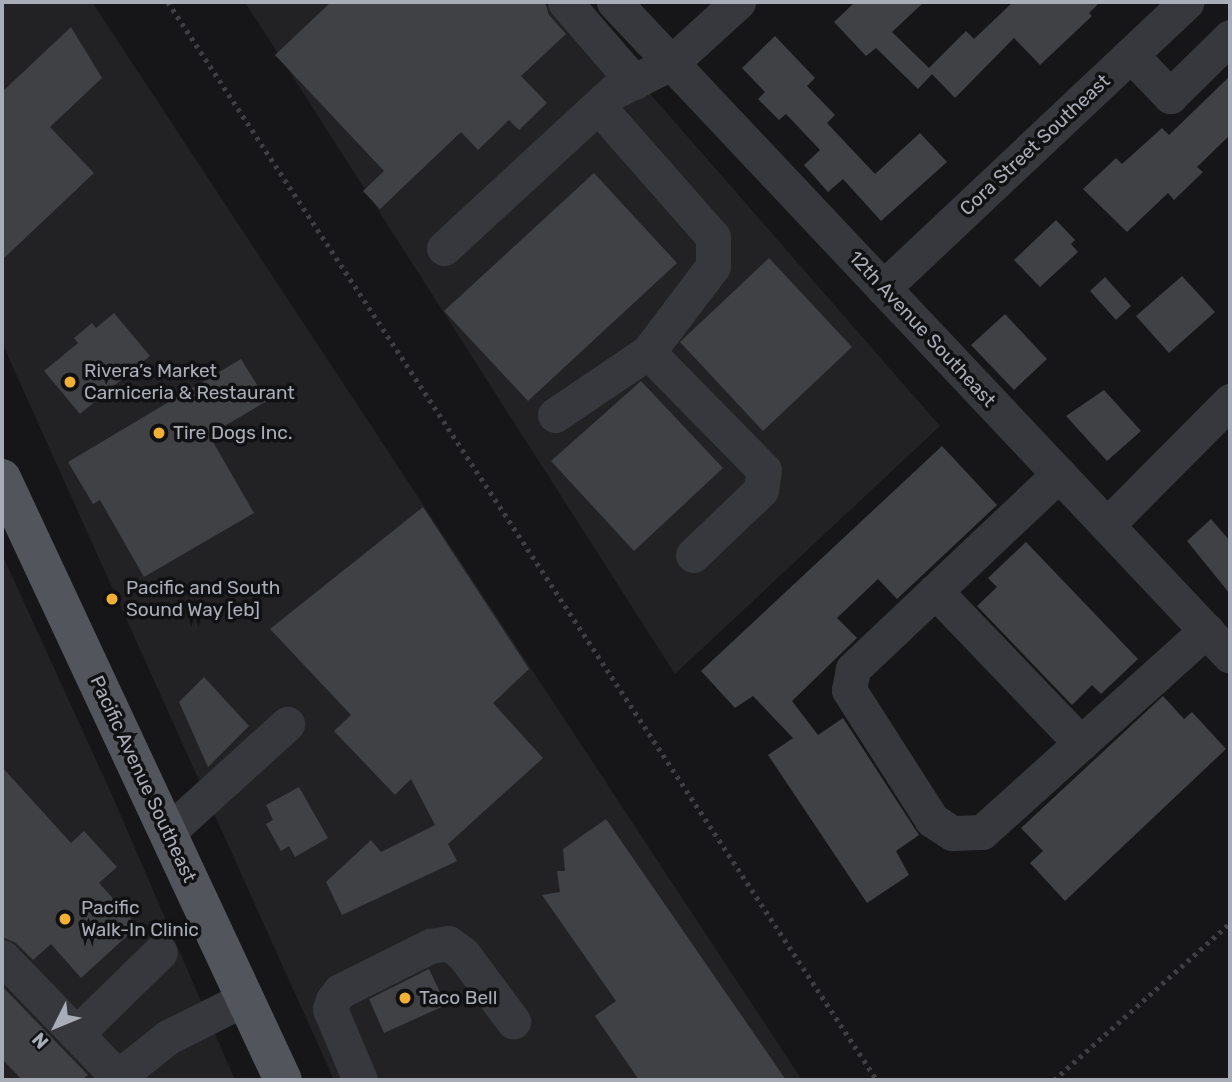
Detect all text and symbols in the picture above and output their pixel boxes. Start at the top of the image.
street label: Cora Street Southeast [955,70,1115,220]
street label: 12th Avenue Southeast [844,246,1000,412]
place label: Rivera’s Market Carniceria & Restaurant [84,360,295,404]
marker: Rivera’s Market Carniceria & Restaurant [62,374,78,390]
place label: Tire Dogs Inc. [173,422,293,444]
marker: Tire Dogs Inc. [151,425,167,441]
place label: Pacific and South Sound Way [eb] [126,577,280,621]
marker: Pacific and South Sound Way [eb] [104,591,120,607]
street label: Pacific Avenue Southeast [85,672,201,886]
place label: Pacific Walk-In Clinic [81,897,199,941]
marker: Pacific Walk-In Clinic [55,909,75,929]
place label: Taco Bell [419,987,497,1009]
marker: Taco Bell [397,990,413,1006]
north arrow [21,991,91,1061]
text: N [27,1028,53,1054]

